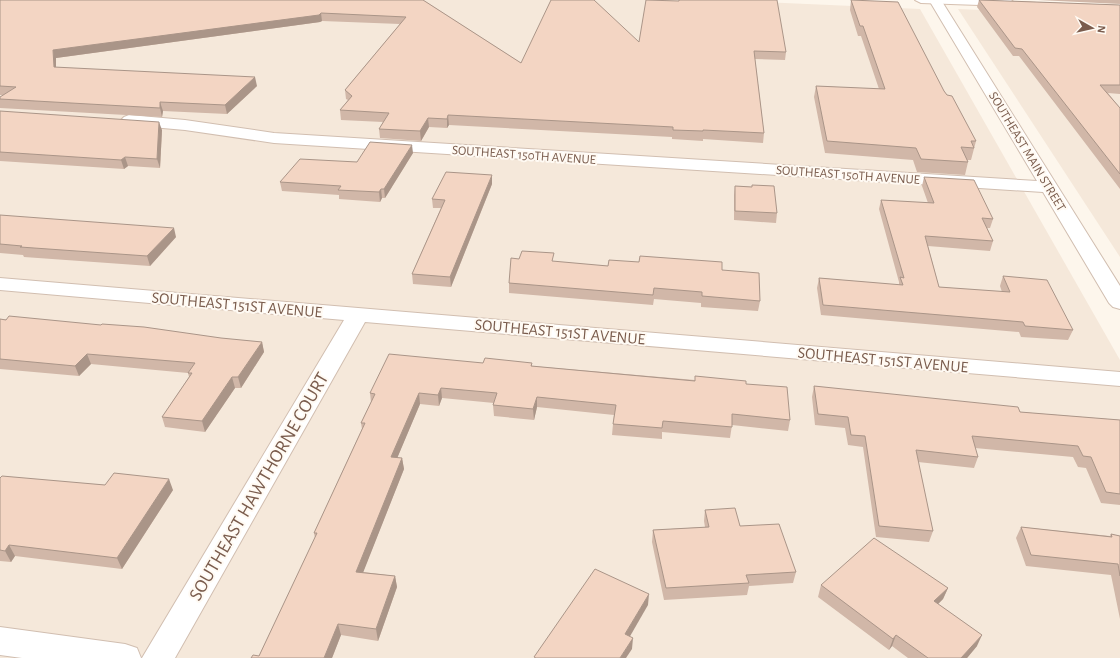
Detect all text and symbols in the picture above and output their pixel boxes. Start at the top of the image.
north arrow [1072,8,1112,48]
text: N [1095,25,1107,34]
street label: SOUTHEAST MAIN STREET [986,90,1068,214]
street label: SOUTHEAST 150TH AVENUE [451,144,596,167]
street label: SOUTHEAST 150TH AVENUE [775,164,920,187]
street label: SOUTHEAST 151ST AVENUE [151,290,323,320]
street label: SOUTHEAST 151ST AVENUE [474,317,646,347]
street label: SOUTHEAST 151ST AVENUE [797,345,969,375]
street label: SOUTHEAST HAWTHORNE COURT [186,369,332,604]

